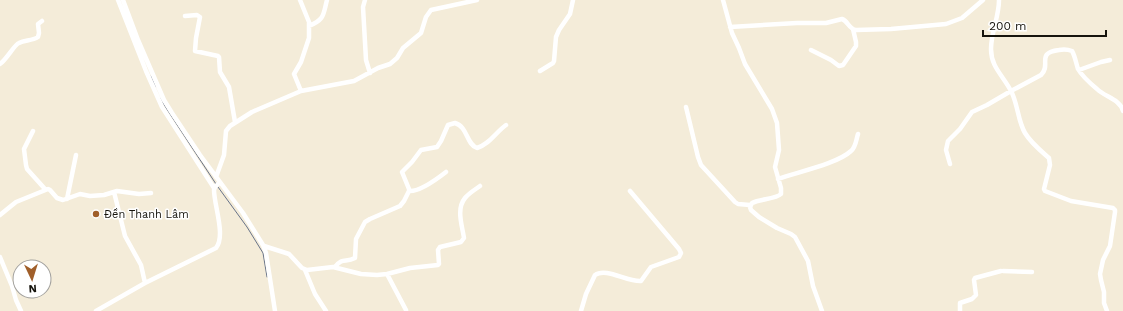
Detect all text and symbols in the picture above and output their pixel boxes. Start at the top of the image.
scale bar [983,12,1106,38]
text: 200 m [989,19,1026,33]
place label: Đền Thanh Lâm [104,208,189,221]
marker: Đền Thanh Lâm [91,209,101,219]
north arrow [12,259,52,299]
text: N [28,282,37,295]

